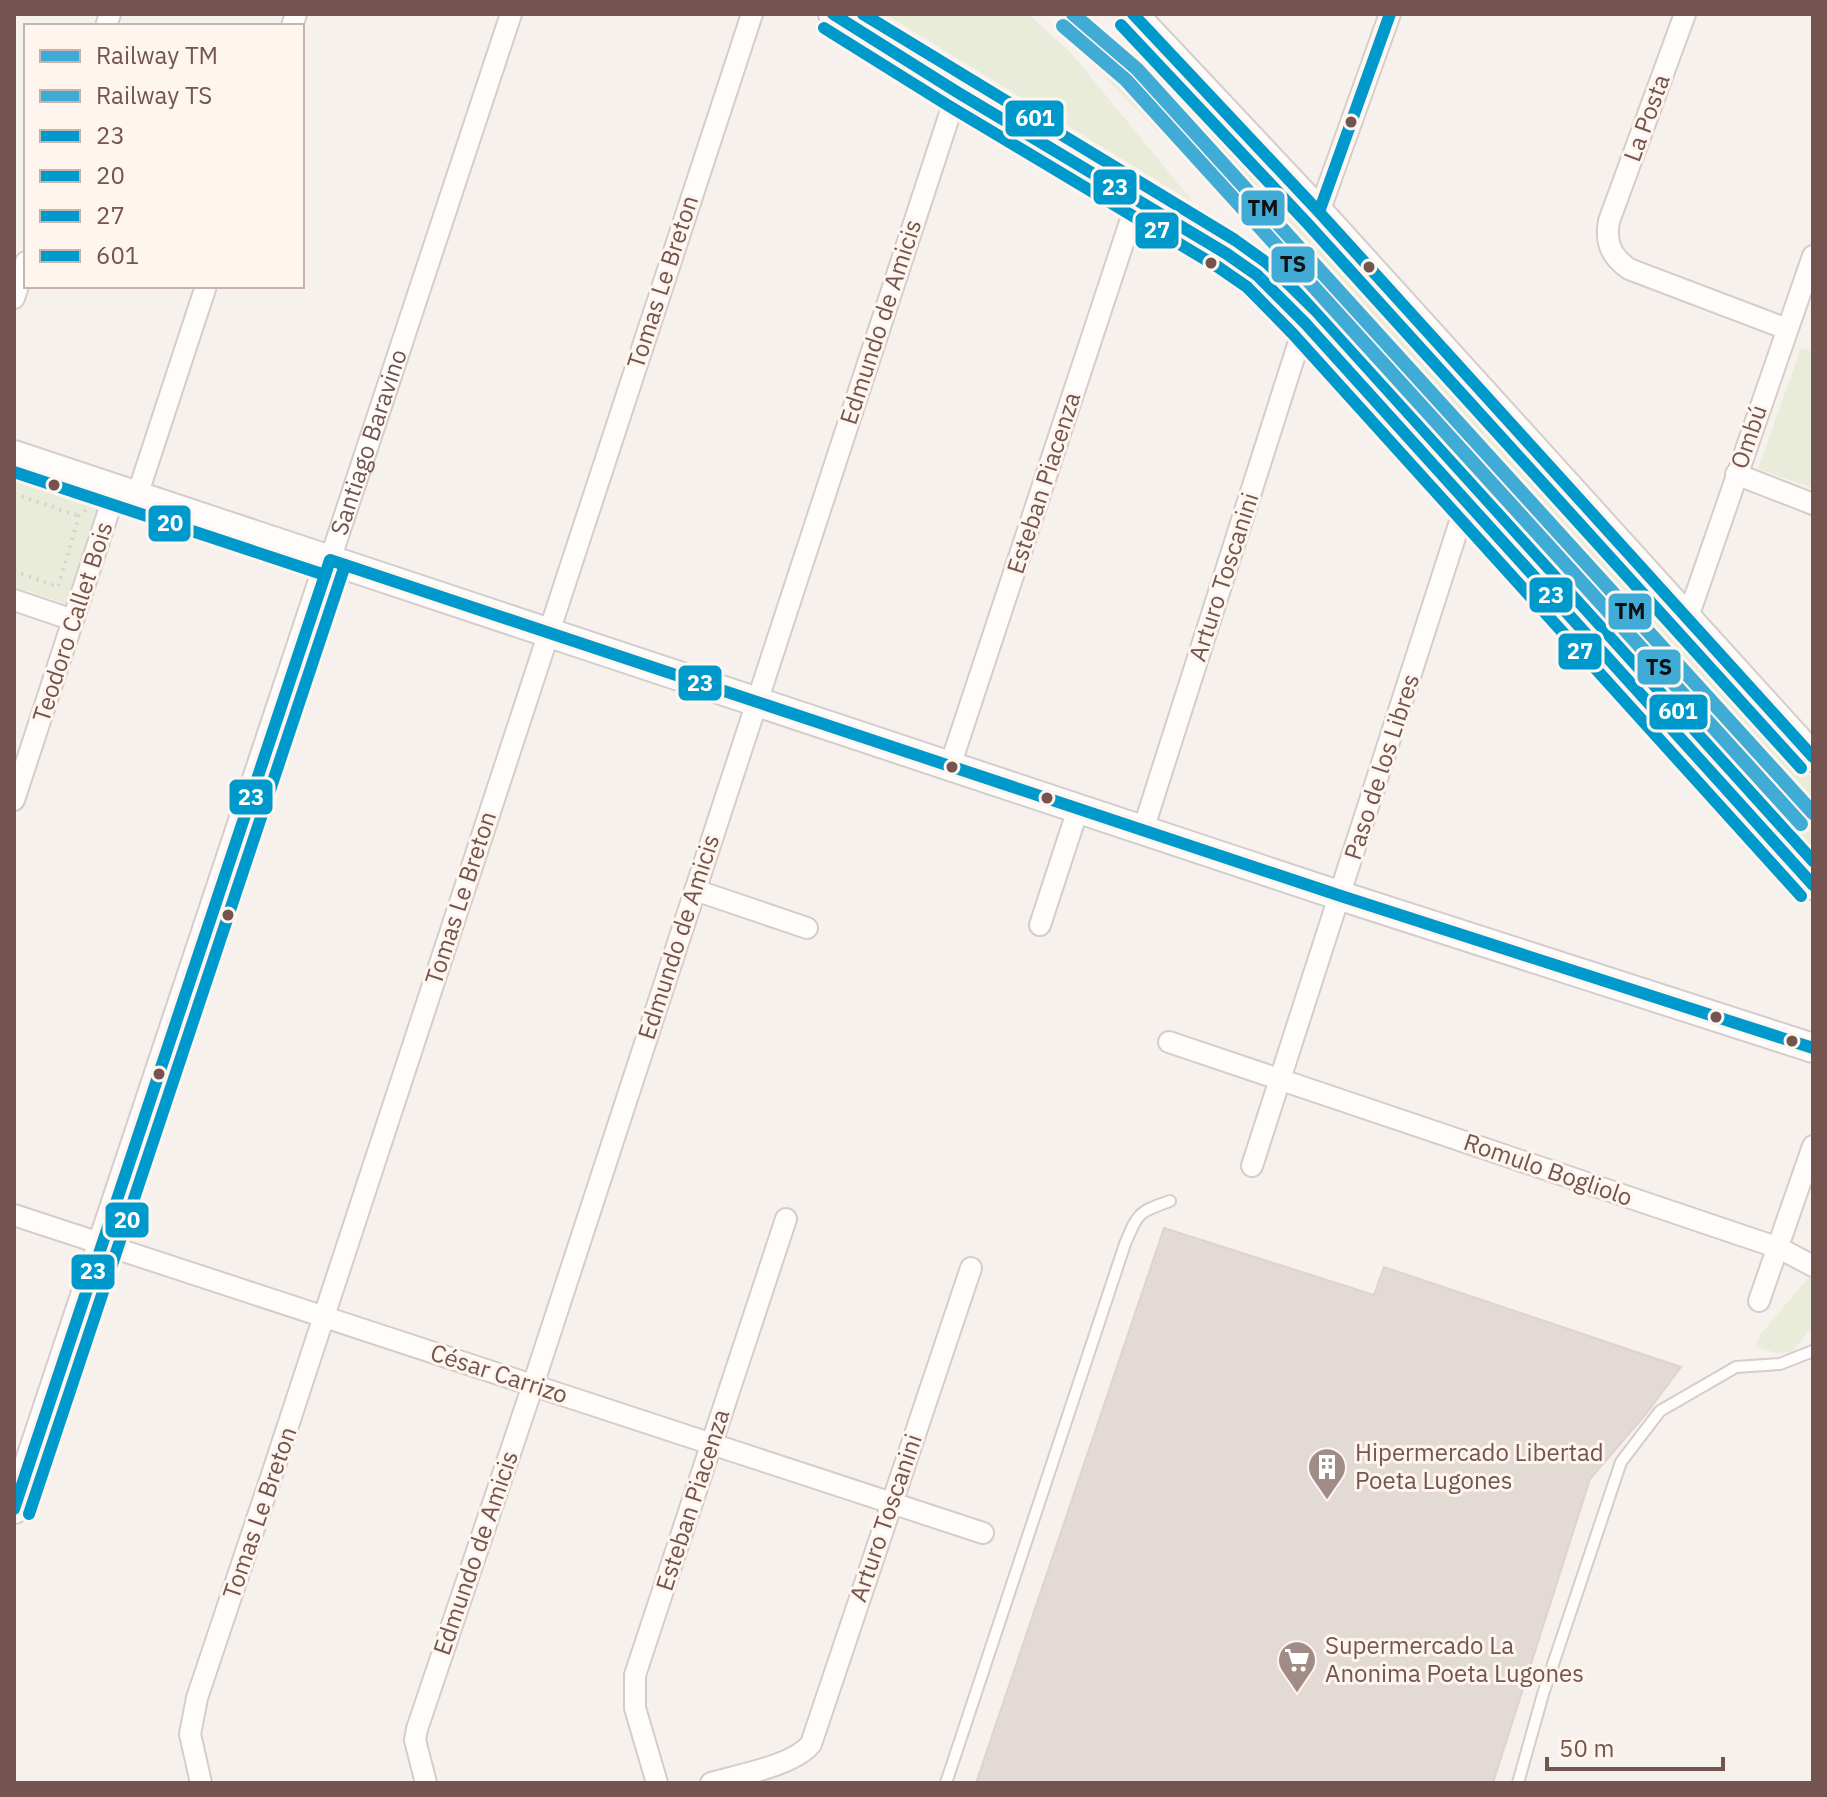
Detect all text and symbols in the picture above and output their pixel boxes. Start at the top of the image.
legend [24,24,304,288]
text: Railway TM [96,39,218,71]
street label: La Posta [1616,69,1677,166]
text: Railway TS [96,79,212,111]
line badge: 601 [1004,99,1065,138]
text: 601 [1015,103,1055,132]
unlabelled marker [1343,114,1359,130]
text: 23 [96,119,125,151]
text: 20 [96,159,125,191]
line badge: 23 [1092,168,1138,206]
text: 23 [1102,172,1128,201]
line badge: TM [1240,189,1286,227]
street label: Tomas Le Breton [619,191,705,372]
text: TM [1248,193,1278,222]
text: 27 [96,199,125,231]
line badge: 27 [1134,211,1180,250]
street label: Edmundo de Amicis [832,215,928,428]
text: 27 [1144,215,1170,244]
text: 601 [96,239,139,271]
line badge: TS [1270,245,1316,284]
text: TS [1280,249,1306,278]
unlabelled marker [1203,255,1219,271]
unlabelled marker [1361,259,1377,275]
street label: Santiago Baravino [322,345,414,539]
street label: Esteban Piacenza [999,388,1088,578]
street label: Ombú [1722,400,1774,473]
unlabelled marker [46,477,62,493]
street label: Arturo Toscanini [1181,488,1265,665]
line badge: 20 [147,504,192,543]
text: 20 [157,508,183,537]
street label: Teodoro Callet Bois [25,518,120,726]
line badge: 23 [1528,576,1574,614]
text: 23 [1538,580,1564,609]
line badge: TM [1607,592,1653,631]
text: TM [1615,596,1645,625]
line badge: 27 [1557,632,1603,671]
text: 27 [1567,636,1593,665]
line badge: TS [1636,648,1682,686]
text: TS [1646,652,1672,681]
line badge: 23 [677,664,723,702]
text: 23 [687,668,713,697]
street label: Paso de los Libres [1336,670,1426,864]
line badge: 601 [1648,693,1709,731]
text: 601 [1658,696,1698,725]
unlabelled marker [944,759,960,775]
line badge: 23 [228,778,274,816]
text: 23 [238,782,264,811]
unlabelled marker [1039,790,1055,806]
street label: Tomas Le Breton [417,807,503,988]
street label: Edmundo de Amicis [630,830,726,1043]
unlabelled marker [220,907,236,923]
unlabelled marker [1708,1009,1724,1025]
unlabelled marker [1784,1033,1800,1049]
unlabelled marker [151,1066,167,1082]
street label: Romulo Bogliolo [1460,1125,1637,1213]
line badge: 20 [104,1201,150,1239]
text: 20 [114,1205,140,1234]
line badge: 23 [70,1253,116,1291]
text: 23 [80,1256,106,1285]
street label: César Carrizo [426,1336,572,1410]
street label: Esteban Piacenza [648,1405,737,1595]
street label: Tomas Le Breton [215,1422,304,1603]
street label: Arturo Toscanini [841,1429,929,1606]
place label: Hipermercado Libertad Poeta Lugones [1355,1436,1604,1496]
street label: Edmundo de Amicis [425,1446,525,1659]
building icon: Hipermercado Libertad Poeta Lugones [1306,1446,1348,1501]
place label: Supermercado La Anonima Poeta Lugones [1325,1629,1584,1689]
supermarket icon: Supermercado La Anonima Poeta Lugones [1276,1639,1318,1694]
scale bar [1547,1721,1723,1771]
text: 50 m [1559,1732,1614,1764]

